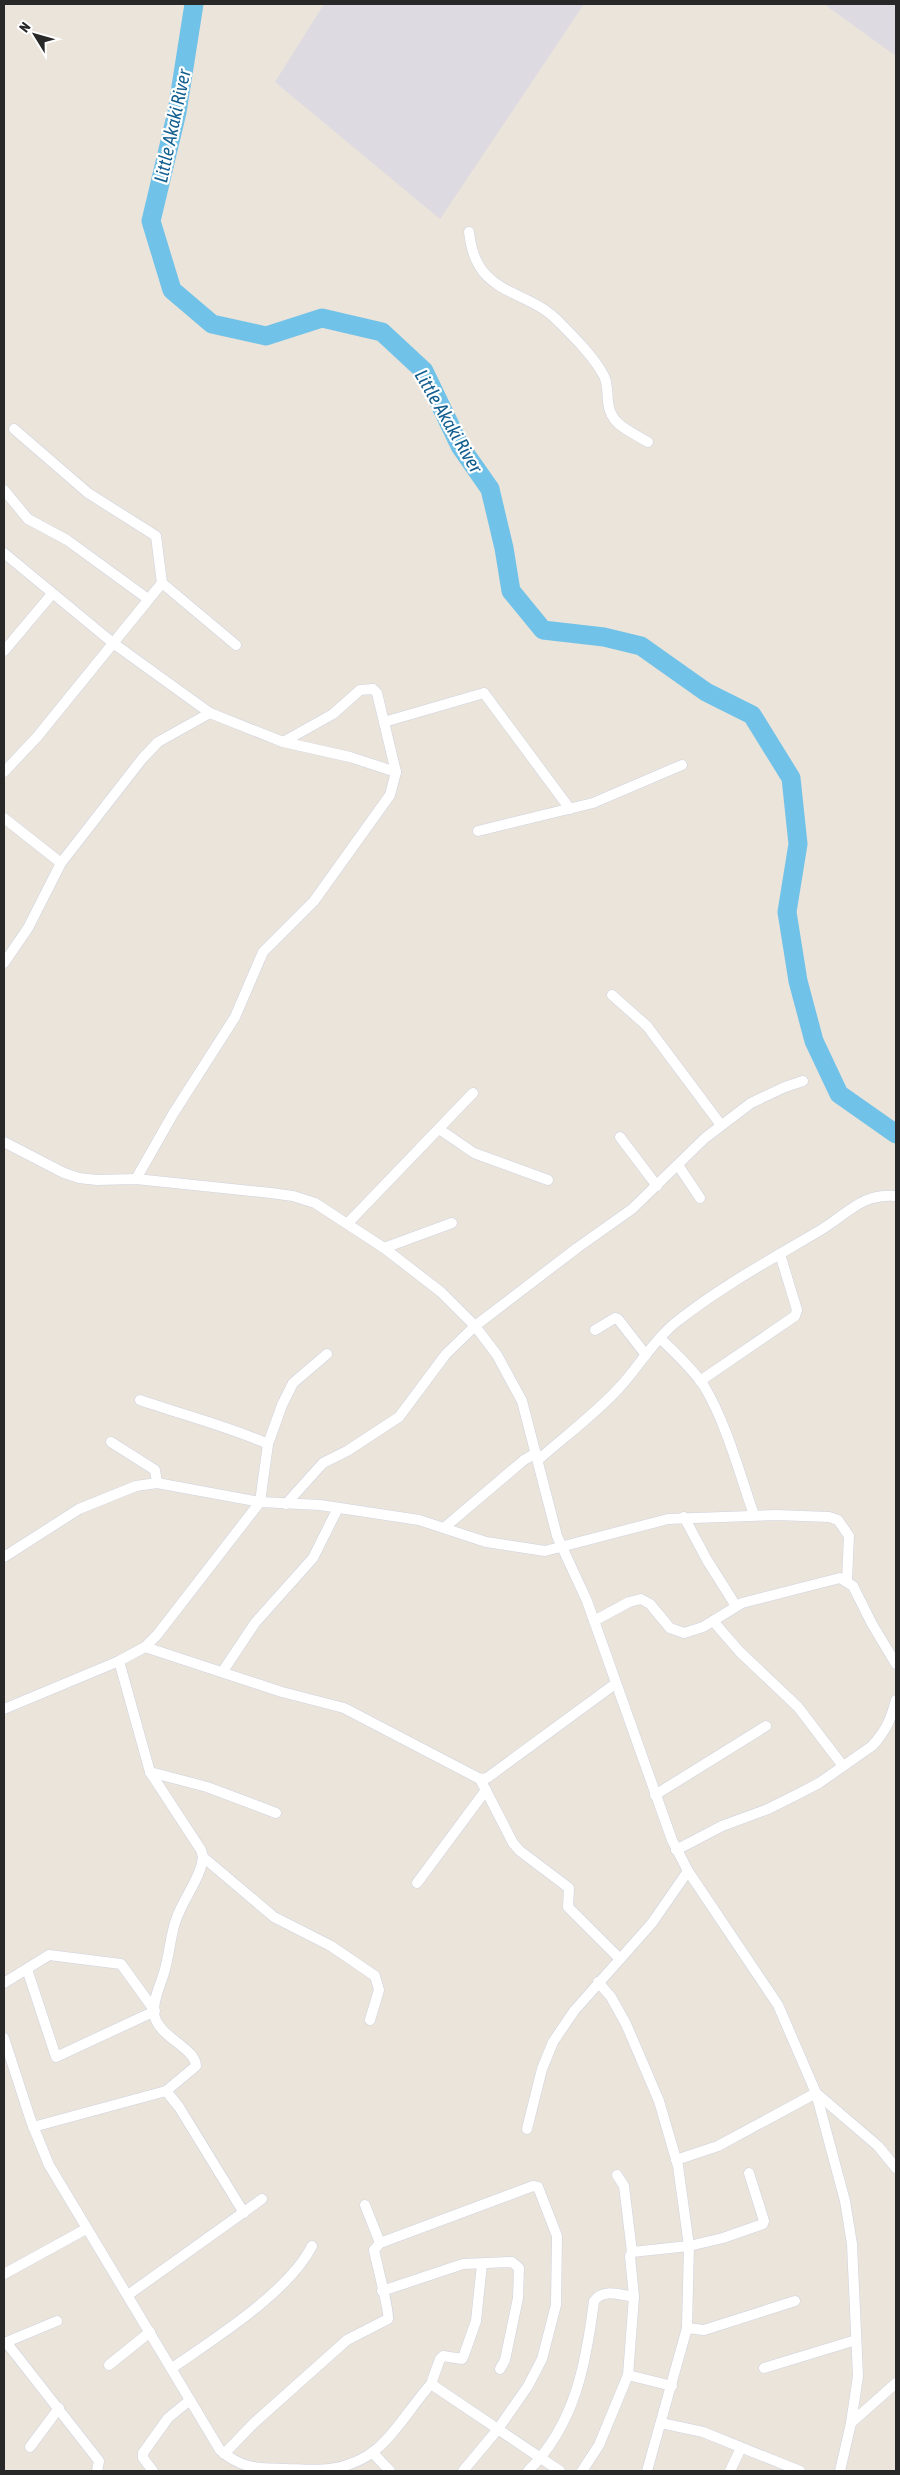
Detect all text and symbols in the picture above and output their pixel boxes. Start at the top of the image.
north arrow [10,10,60,60]
text: N [16,19,33,35]
water label: Little Akaki River [149,66,195,185]
water label: Little Akaki River [411,366,488,478]

